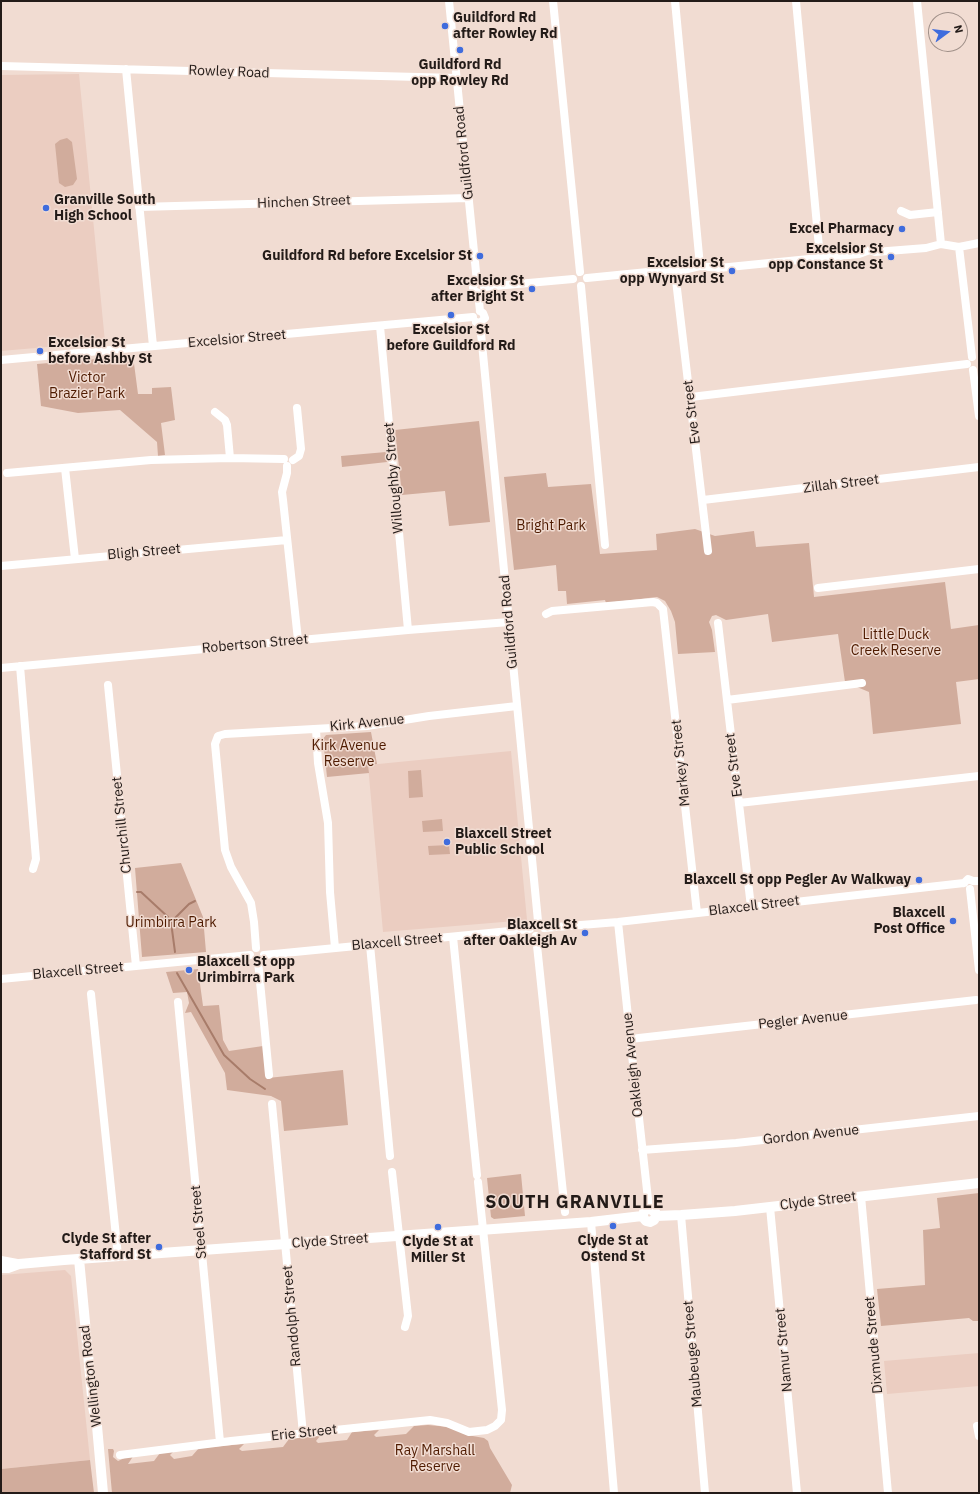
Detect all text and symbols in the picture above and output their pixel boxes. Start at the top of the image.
place label: Guildford Rd after Rowley Rd [453,10,557,42]
north arrow [928,12,968,52]
marker: Guildford Rd after Rowley Rd [440,21,450,31]
text: N [951,23,966,35]
marker: Guildford Rd opp Rowley Rd [455,45,465,55]
place label: Guildford Rd opp Rowley Rd [411,57,509,90]
street label: Rowley Road [188,62,270,82]
street label: Guildford Road [451,105,477,201]
place label: Granville South High School [54,192,155,224]
street label: Hinchen Street [257,192,351,212]
marker: Granville South High School [41,203,51,213]
place label: Excel Pharmacy [789,221,894,237]
marker: Excel Pharmacy [897,224,907,234]
place label: Excelsior St opp Constance St [768,241,883,274]
place label: Guildford Rd before Excelsior St [262,248,472,264]
marker: Guildford Rd before Excelsior St [475,251,485,261]
marker: Excelsior St opp Constance St [886,252,896,262]
place label: Excelsior St opp Wynyard St [620,255,724,288]
marker: Excelsior St opp Wynyard St [727,266,737,276]
place label: Excelsior St after Bright St [431,273,524,306]
marker: Excelsior St after Bright St [527,284,537,294]
marker: Excelsior St before Guildford Rd [446,310,456,320]
place label: Excelsior St before Guildford Rd [386,322,516,354]
street label: Excelsior Street [187,326,287,352]
place label: Excelsior St before Ashby St [48,335,152,368]
marker: Excelsior St before Ashby St [35,346,45,356]
park label: Victor Brazier Park [49,370,125,402]
street label: Eve Street [680,379,704,445]
street label: Willoughby Street [381,422,407,534]
street label: Zillah Street [802,471,880,497]
park label: Bright Park [516,518,586,534]
street label: Bligh Street [107,540,181,564]
street label: Guildford Road [497,574,521,670]
park label: Little Duck Creek Reserve [851,627,941,660]
street label: Robertson Street [201,631,309,657]
street label: Kirk Avenue [329,711,405,735]
street label: Markey Street [668,719,694,807]
street label: Eve Street [722,732,746,798]
park label: Kirk Avenue Reserve [312,738,386,770]
street label: Churchill Street [109,776,135,874]
place label: Blaxcell Street Public School [455,826,552,858]
marker: Blaxcell Street Public School [442,837,452,847]
place label: Blaxcell St opp Pegler Av Walkway [684,872,911,888]
marker: Blaxcell St opp Pegler Av Walkway [914,875,924,885]
street label: Blaxcell Street [708,892,800,920]
place label: Blaxcell Post Office [873,905,945,938]
park label: Urimbirra Park [125,915,217,931]
marker: Blaxcell Post Office [948,916,958,926]
place label: Blaxcell St after Oakleigh Av [464,917,577,950]
marker: Blaxcell St after Oakleigh Av [580,928,590,938]
street label: Blaxcell Street [351,930,443,954]
place label: Blaxcell St opp Urimbirra Park [197,954,295,986]
street label: Blaxcell Street [32,959,124,983]
marker: Blaxcell St opp Urimbirra Park [184,965,194,975]
street label: Pegler Avenue [757,1007,849,1033]
street label: Oakleigh Avenue [619,1012,647,1118]
street label: Gordon Avenue [762,1122,860,1148]
street label: Steel Street [187,1184,211,1260]
street label: Clyde Street [779,1188,857,1214]
district label: SOUTH GRANVILLE [485,1192,665,1214]
marker: Clyde St at Ostend St [608,1221,618,1231]
marker: Clyde St at Miller St [433,1222,443,1232]
street label: Clyde Street [291,1230,369,1252]
place label: Clyde St after Stafford St [61,1231,151,1264]
place label: Clyde St at Ostend St [578,1233,648,1266]
place label: Clyde St at Miller St [403,1234,473,1266]
marker: Clyde St after Stafford St [154,1242,164,1252]
street label: Randolph Street [279,1265,305,1367]
street label: Dixmude Street [861,1296,887,1394]
street label: Maubeuge Street [680,1300,706,1408]
street label: Namur Street [772,1307,796,1393]
street label: Wellington Road [76,1324,106,1428]
street label: Erie Street [270,1421,338,1445]
park label: Ray Marshall Reserve [395,1443,475,1476]

